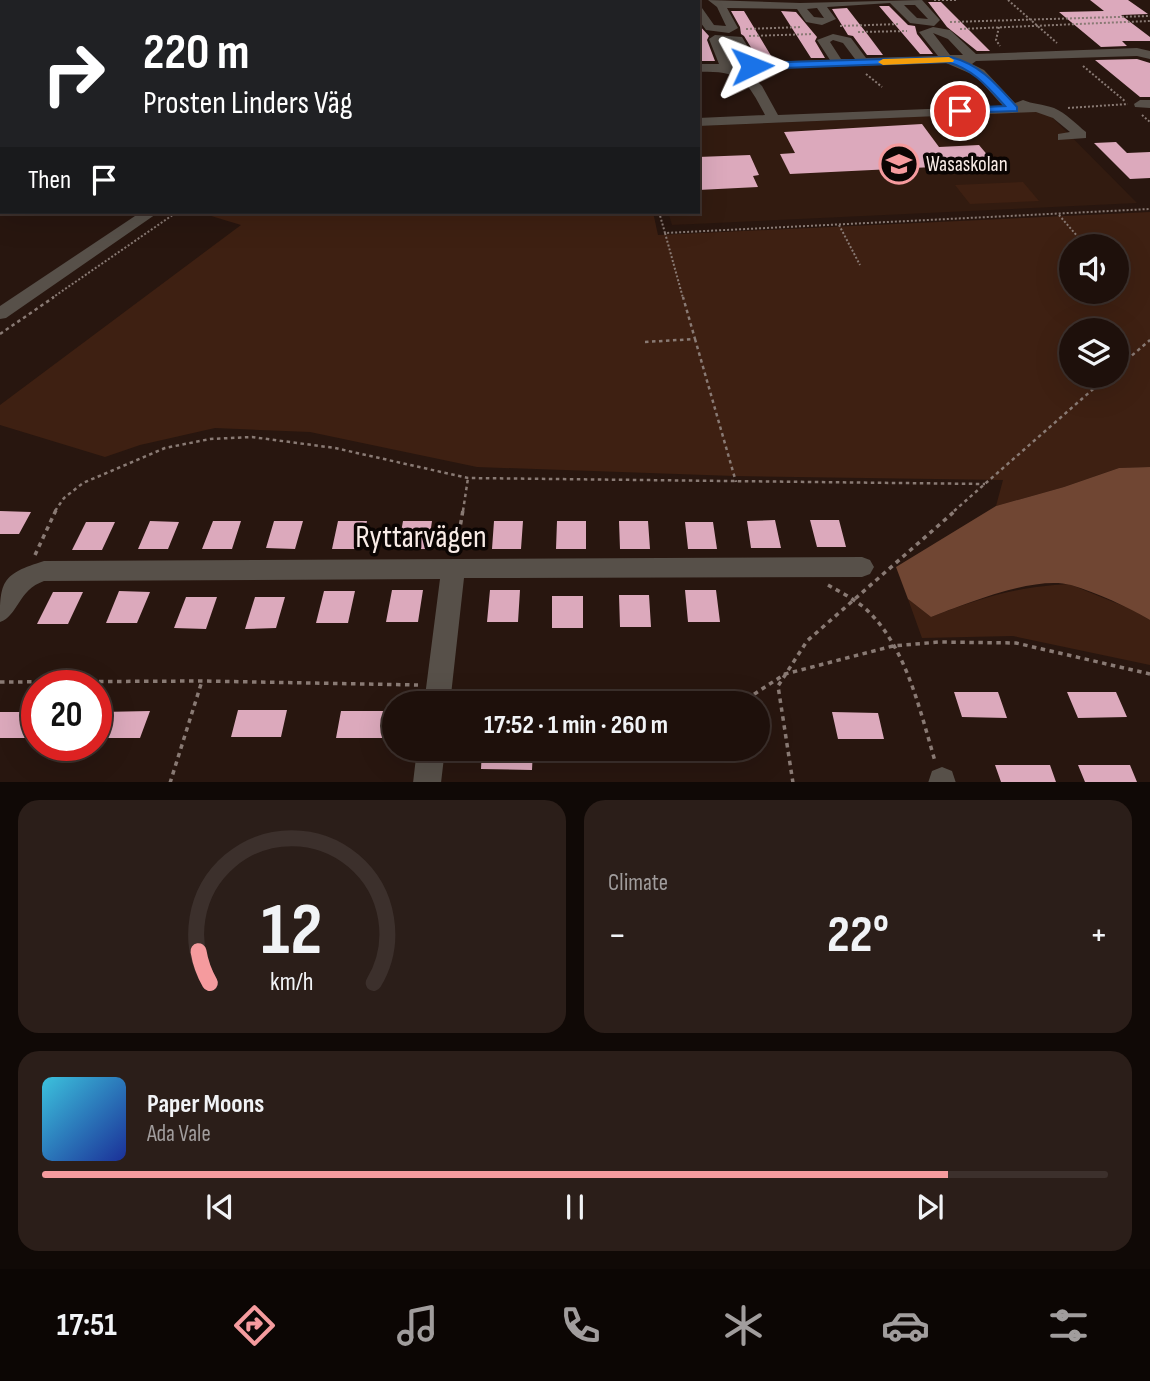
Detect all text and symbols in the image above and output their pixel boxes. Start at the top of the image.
text: 220 m [143,24,249,83]
icon: right [28,28,119,119]
position arrow [715,29,789,103]
pin [930,81,990,141]
text: Prosten Linders Väg [143,84,353,123]
icon: arrive [941,92,979,130]
school or university icon: Wasaskolan [878,143,920,185]
place label: Wasaskolan [926,152,1008,177]
icon: arrive [85,161,123,199]
text: Then [28,165,71,196]
map controls [1059,234,1129,388]
button: sound [1059,234,1129,304]
button: layers [1059,318,1129,388]
street label: Ryttarvägen [355,518,487,557]
speed limit sign: 20 [21,670,112,761]
text: 17:52 · 1 min · 260 m [484,710,668,741]
text: Climate [608,869,668,897]
text: 12 [261,887,323,975]
text: 22° [827,904,889,967]
text: − [608,913,627,958]
text: + [1089,913,1108,958]
text: km/h [270,966,314,997]
text: Paper Moons [147,1089,264,1120]
text: Ada Vale [147,1120,211,1148]
icon: previous [201,1188,239,1226]
icon: pause [556,1188,594,1226]
icon: next [911,1188,949,1226]
icon: directions [230,1301,279,1350]
icon: music [393,1301,442,1350]
icon: phone [556,1301,605,1350]
icon: climate [719,1301,768,1350]
icon: car [881,1301,930,1350]
icon: filters [1044,1301,1093,1350]
text: 17:51 [57,1306,117,1345]

